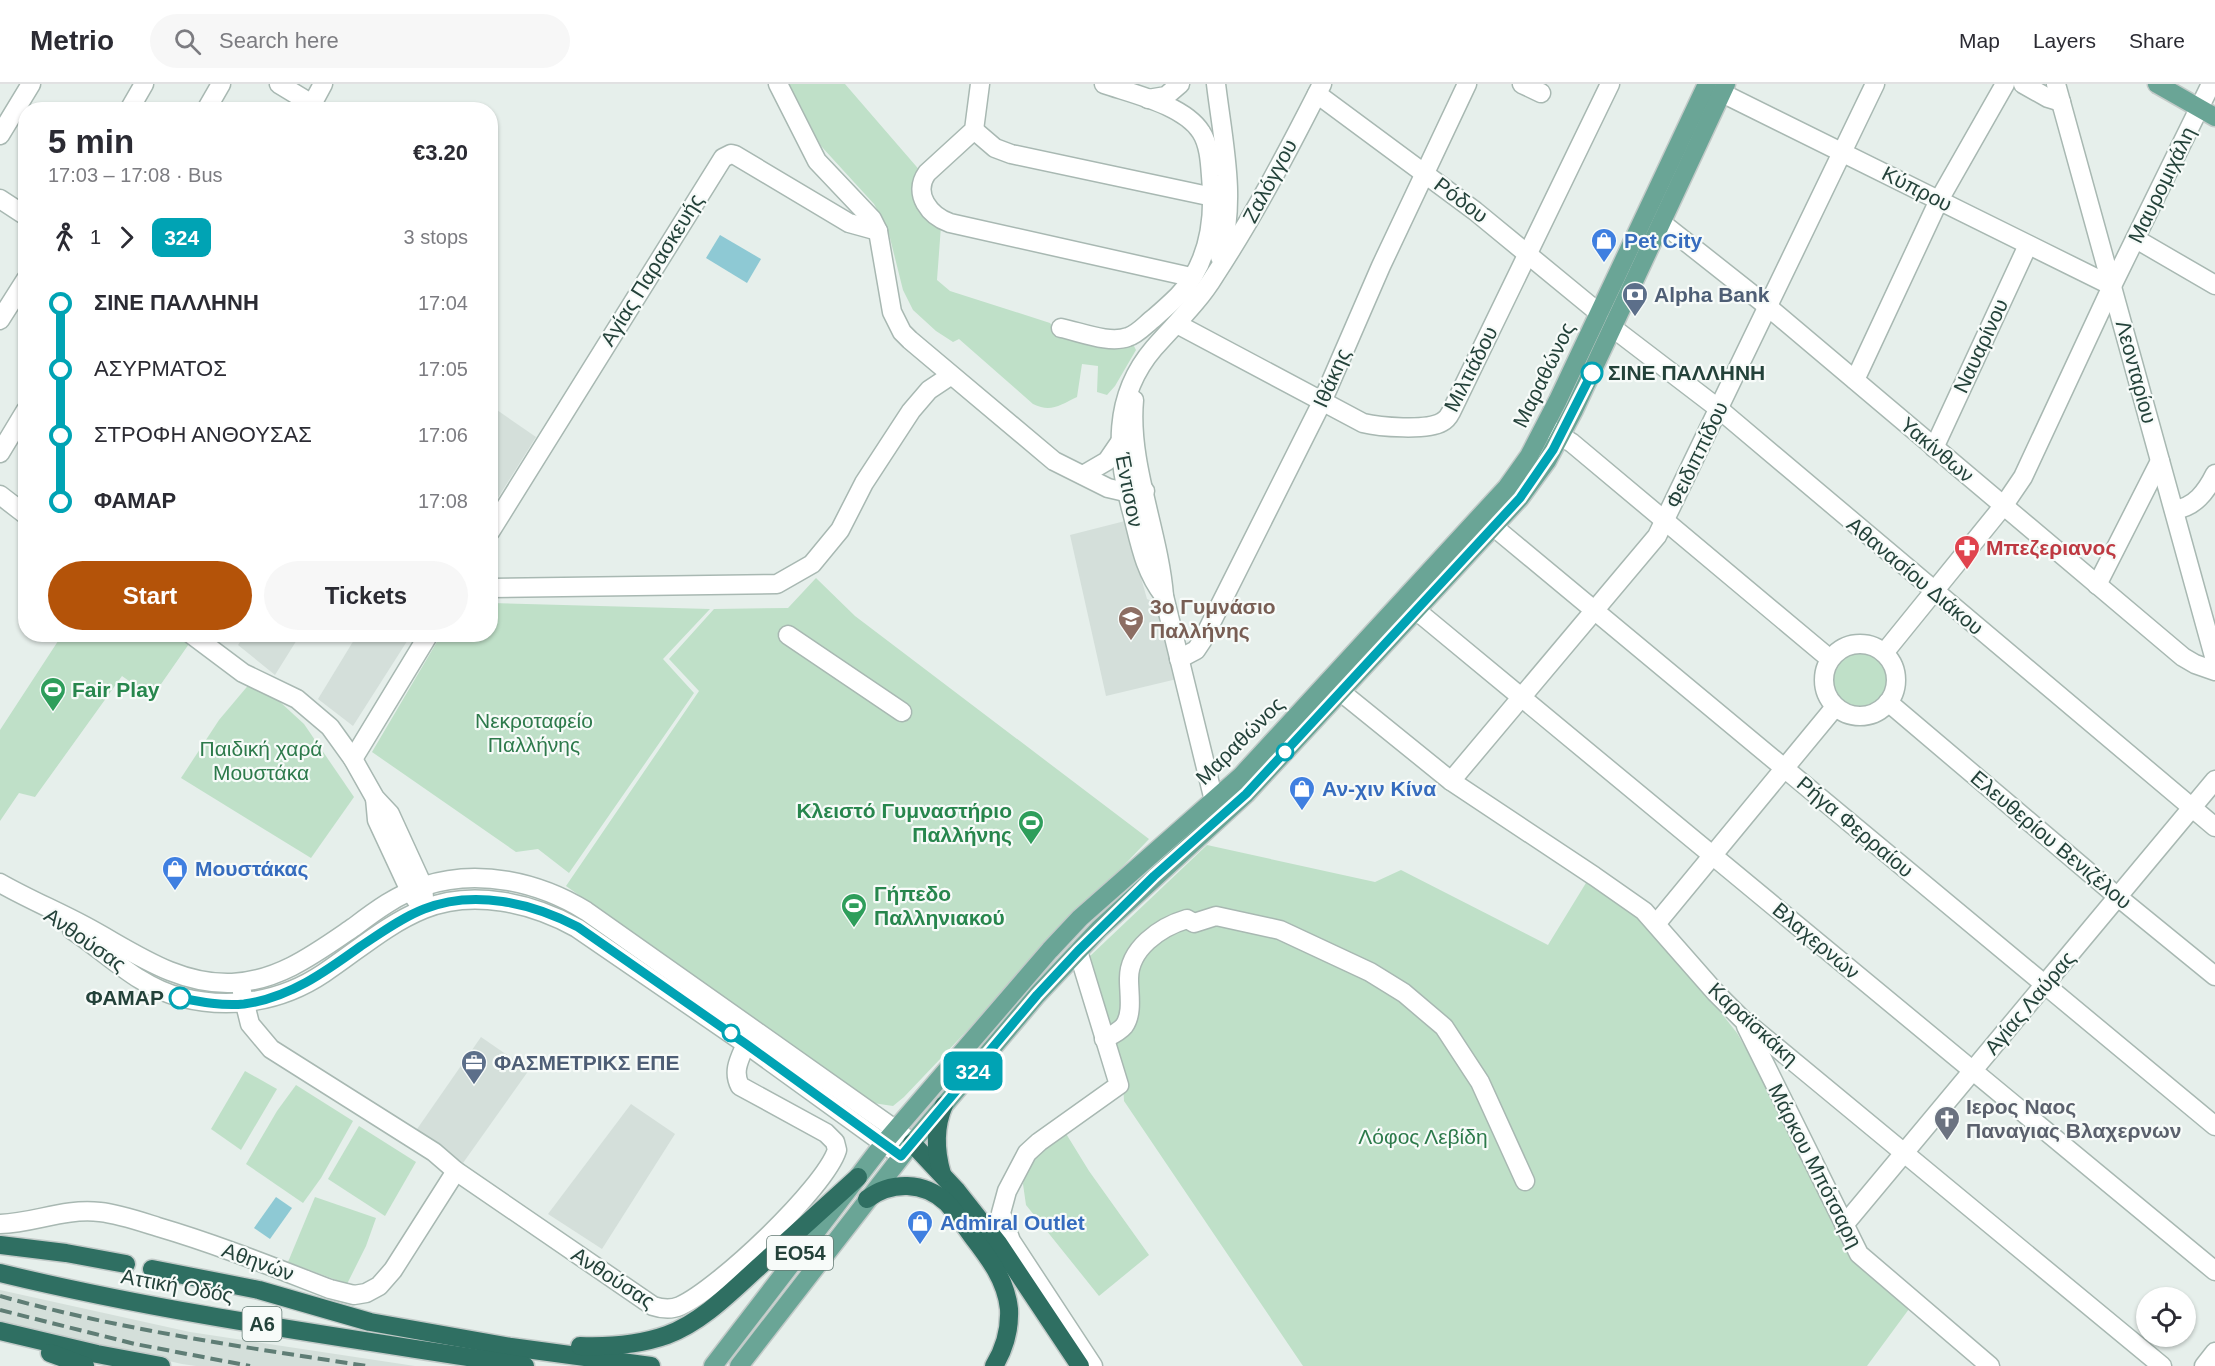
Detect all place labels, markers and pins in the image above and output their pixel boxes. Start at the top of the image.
shop icon: Pet City [1589,226,1619,264]
place label: Pet City [1624,229,1703,252]
bank icon: Alpha Bank [1620,280,1650,318]
place label: Alpha Bank [1654,283,1770,306]
place label: ΣΙΝΕ ΠΑΛΛΗΝΗ [1608,361,1765,384]
marker: ΣΙΝΕ ΠΑΛΛΗΝΗ [1581,362,1603,384]
pharmacy icon: Μπεζεριανος [1952,533,1982,571]
place label: Μπεζεριανος [1986,536,2116,560]
place label: 3ο Γυμνάσιο Παλλήνης [1150,595,1276,643]
school or university icon: 3ο Γυμνάσιο Παλλήνης [1116,604,1146,642]
sports icon: Fair Play [38,675,68,713]
place label: Fair Play [72,678,160,701]
unlabelled marker [1276,743,1294,761]
shop icon: Αν-χιν Κίνα [1287,774,1317,812]
place label: Αν-χιν Κίνα [1322,777,1436,800]
place label: Κλειστό Γυμναστήριο Παλλήνης [796,799,1012,847]
sports icon: Κλειστό Γυμναστήριο Παλλήνης [1016,808,1046,846]
shop icon: Μουστάκας [160,854,190,892]
place label: Μουστάκας [195,857,309,881]
place label: Γήπεδο Παλληνιακού [874,882,1005,929]
sports icon: Γήπεδο Παλληνιακού [839,891,869,929]
place label: ΦΑΜΑΡ [85,986,164,1009]
marker: ΦΑΜΑΡ [169,987,191,1009]
unlabelled marker [722,1024,740,1042]
office icon: ΦΑΣΜΕΤΡΙΚΣ ΕΠΕ [459,1048,489,1086]
place label: ΦΑΣΜΕΤΡΙΚΣ ΕΠΕ [494,1051,679,1074]
place label: Ιερος Ναος Παναγιας Βλαχερνων [1966,1095,2182,1143]
church icon: Ιερος Ναος Παναγιας Βλαχερνων [1932,1104,1962,1142]
shop icon: Admiral Outlet [905,1208,935,1246]
place label: Admiral Outlet [940,1211,1085,1234]

